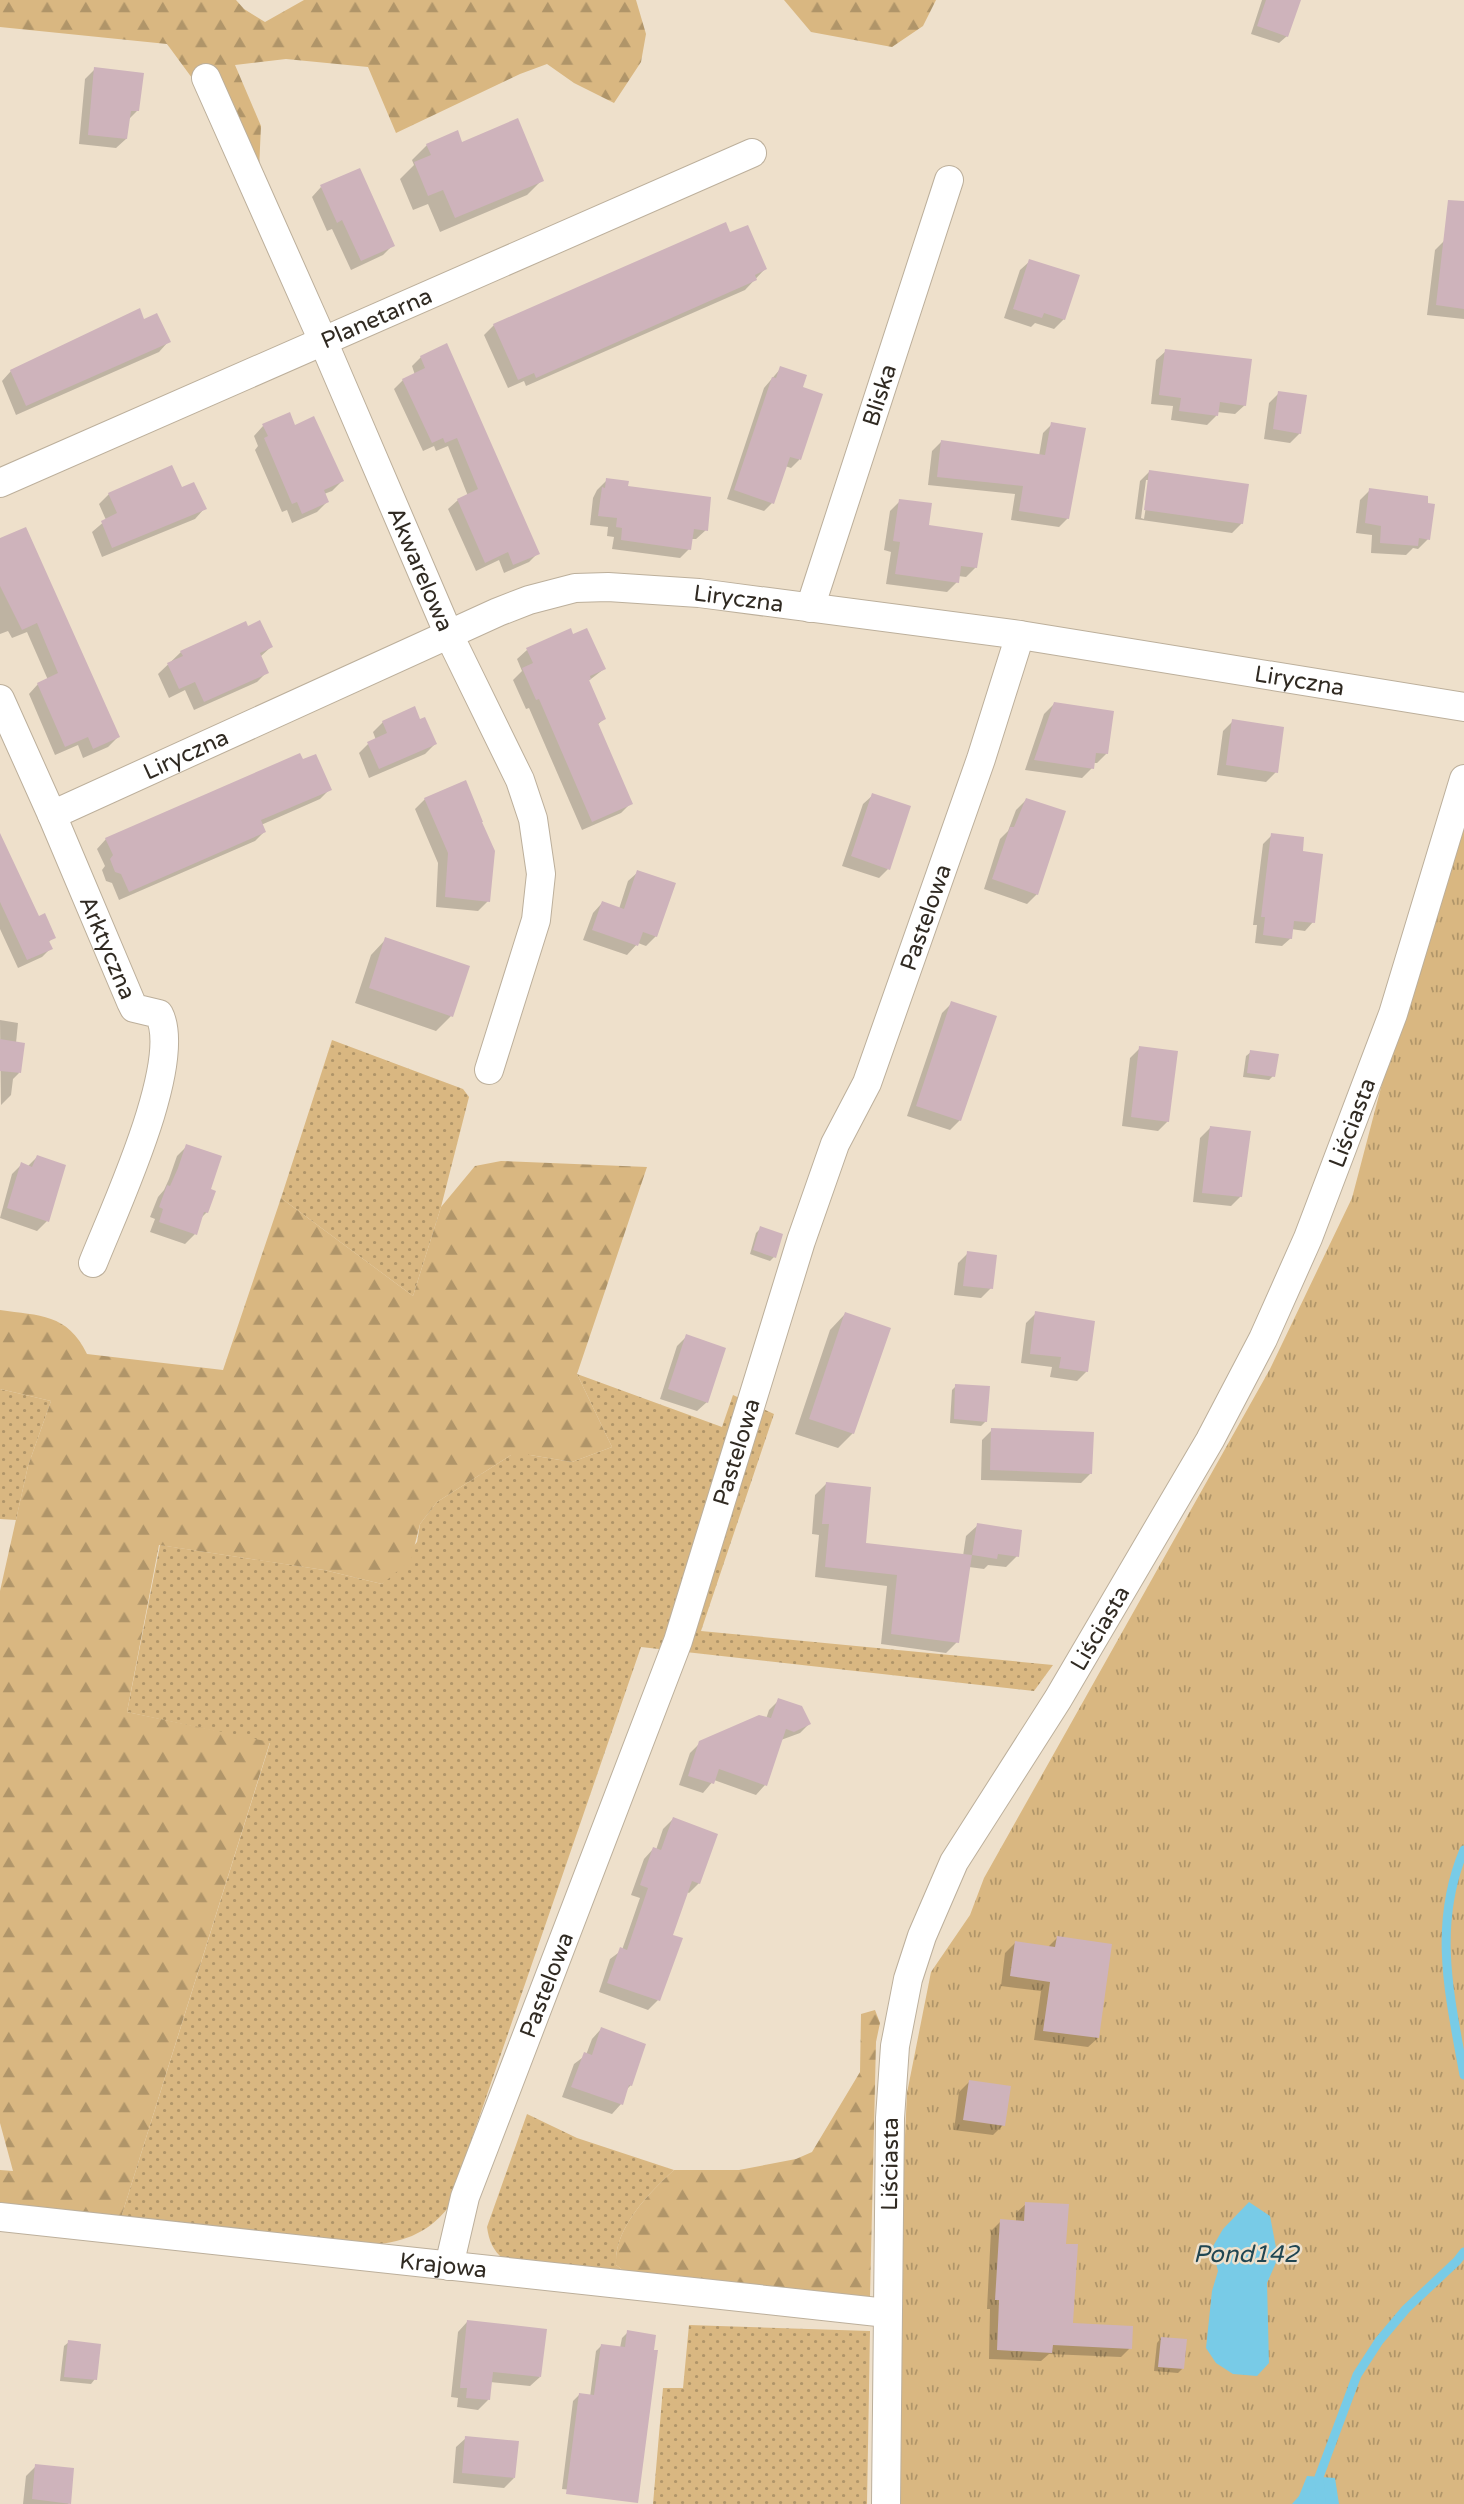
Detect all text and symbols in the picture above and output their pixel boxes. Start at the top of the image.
street label: Planetarna [317,282,437,355]
street label: Bliska [857,361,903,430]
street label: Akwarelowa [381,503,459,636]
street label: Liryczna [692,579,785,619]
street label: Liryczna [1252,660,1346,702]
street label: Liryczna [139,723,233,787]
street label: Pastelowa [895,861,958,975]
street label: Arktyczna [73,892,141,1004]
street label: Liściasta [1323,1074,1382,1172]
street label: Pastelowa [707,1395,767,1509]
street label: Liściasta [1065,1581,1136,1676]
street label: Pastelowa [514,1928,580,2042]
street label: Liściasta [876,2117,905,2211]
water label: Pond142 [1193,2240,1301,2269]
street label: Krajowa [398,2247,488,2285]

